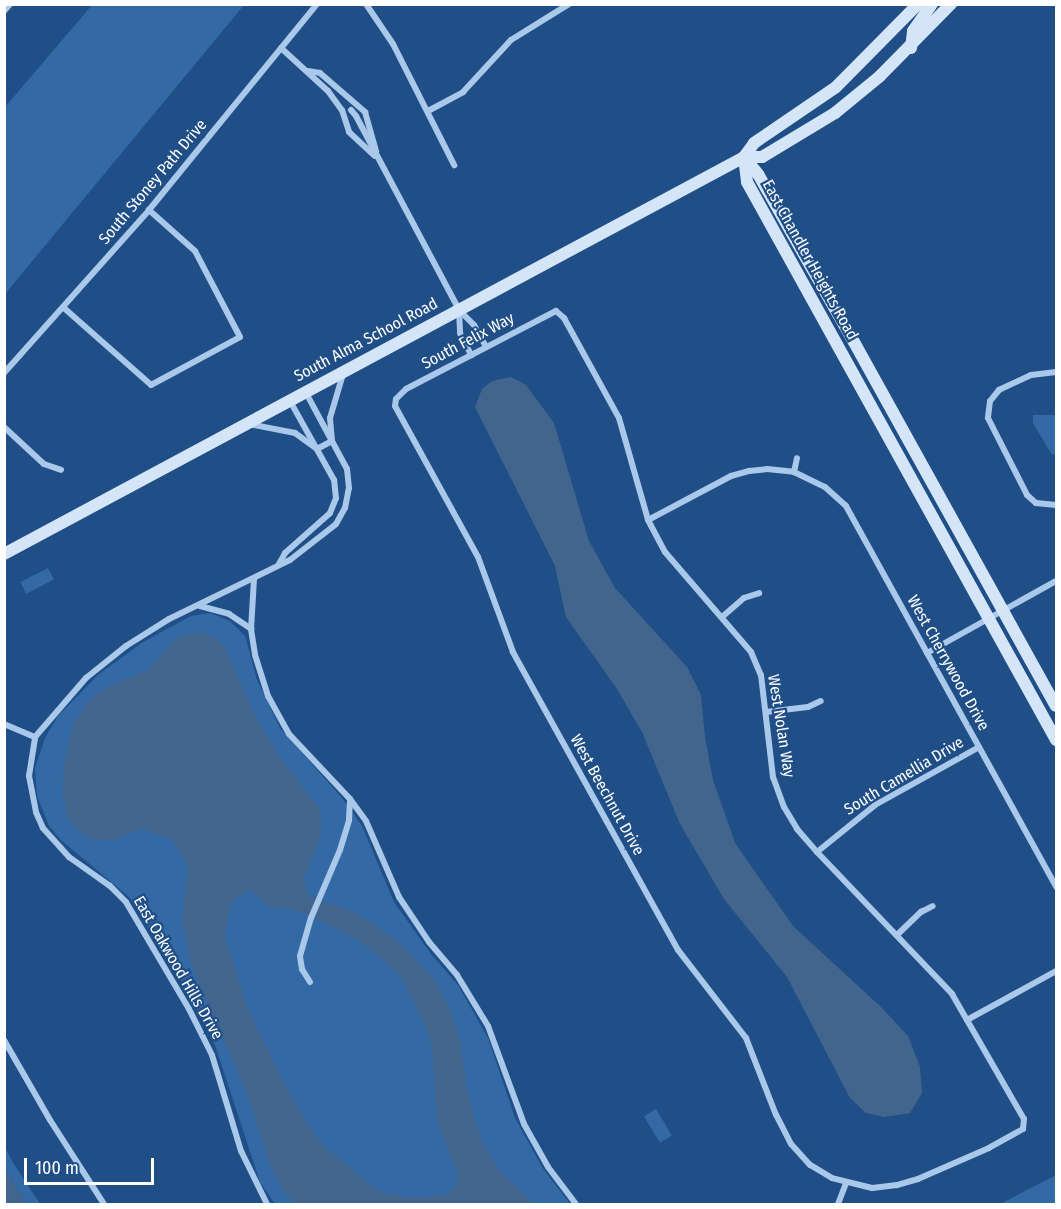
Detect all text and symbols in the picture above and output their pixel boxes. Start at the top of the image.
street label: South Stoney Path Drive [95,116,211,248]
street label: East Chandler Heights Road [758,177,862,343]
street label: South Alma School Road [291,294,441,386]
street label: South Felix Way [419,309,517,373]
street label: West Cherrywood Drive [903,592,993,734]
street label: West Nolan Way [763,673,799,779]
street label: West Beechnut Drive [566,731,648,859]
street label: South Camellia Drive [841,733,967,819]
street label: East Oakwood Hills Drive [129,893,227,1043]
scale bar [27,1146,158,1184]
text: 100 m [35,1157,79,1179]

